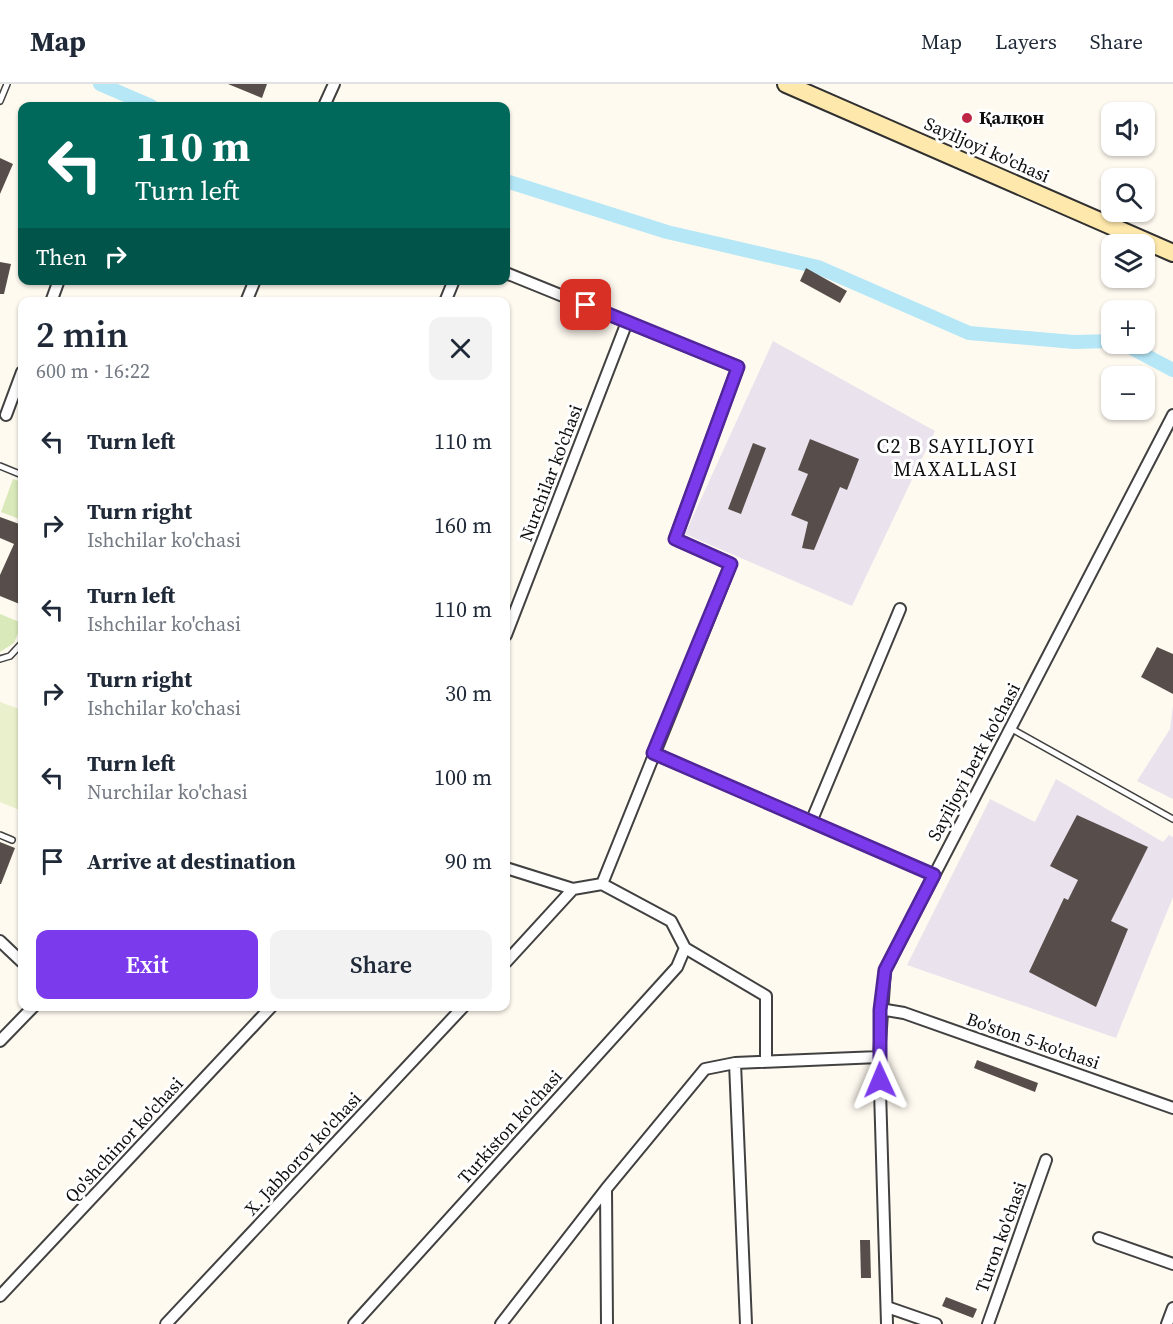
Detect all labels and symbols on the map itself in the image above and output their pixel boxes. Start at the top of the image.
place label: Қалқон [979,105,1045,130]
street label: Sayiljoyi ko'chasi [921,111,1054,188]
marker: Қалқон [960,111,974,125]
pin [560,279,611,330]
street label: Nurchilar ko'chasi [513,401,588,545]
district label: C2 B SAYILJOYI MAXALLASI [876,432,1036,483]
street label: Sayiljoyi berk ko'chasi [921,678,1026,845]
street label: Bo'ston 5-ko'chasi [963,1006,1103,1075]
position arrow [848,1048,912,1112]
street label: Turkiston ko'chasi [452,1064,567,1189]
street label: Qo'shchinor ko'chasi [59,1071,188,1208]
street label: X. Jabborov ko'chasi [239,1086,367,1221]
street label: Turon ko'chasi [969,1178,1032,1296]

